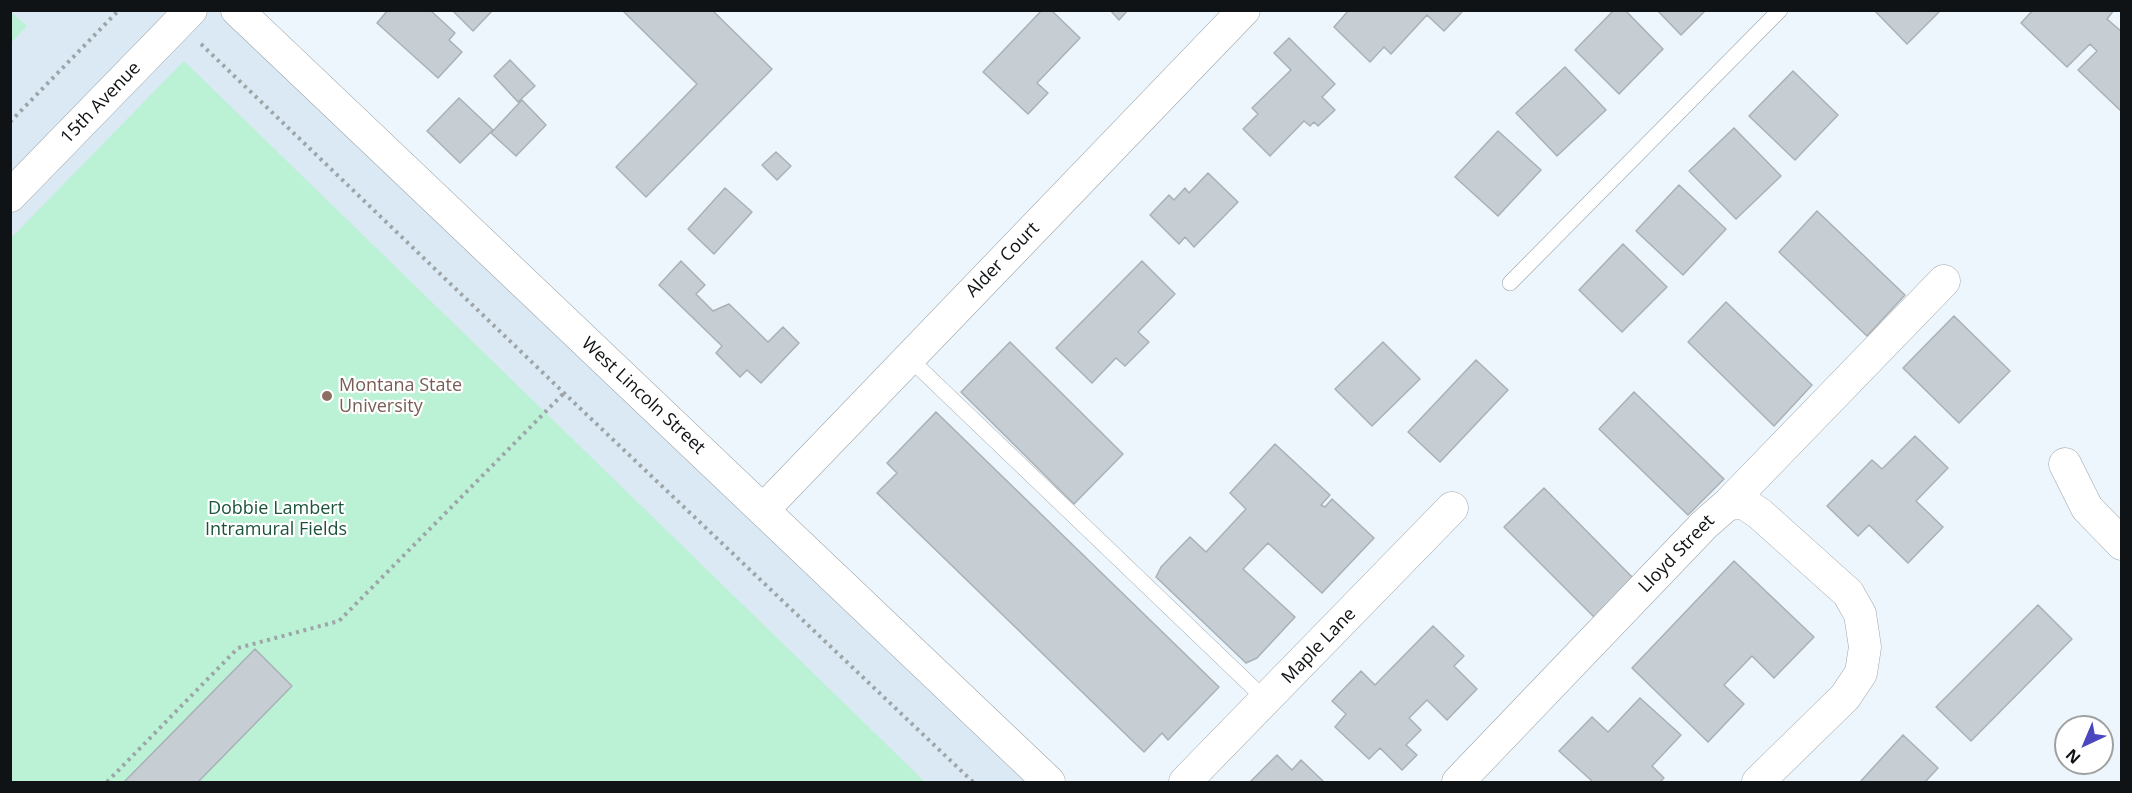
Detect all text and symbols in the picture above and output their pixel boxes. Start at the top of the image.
street label: 15th Avenue [57,58,145,148]
street label: Alder Court [962,218,1044,302]
street label: West Lincoln Street [577,333,709,459]
place label: Montana State University [339,375,462,418]
marker: Montana State University [320,389,334,403]
park label: Dobbie Lambert Intramural Fields [205,498,347,540]
street label: Lloyd Street [1635,511,1719,597]
street label: Maple Lane [1278,604,1360,688]
north arrow [2054,715,2114,775]
text: N [2061,744,2085,769]

